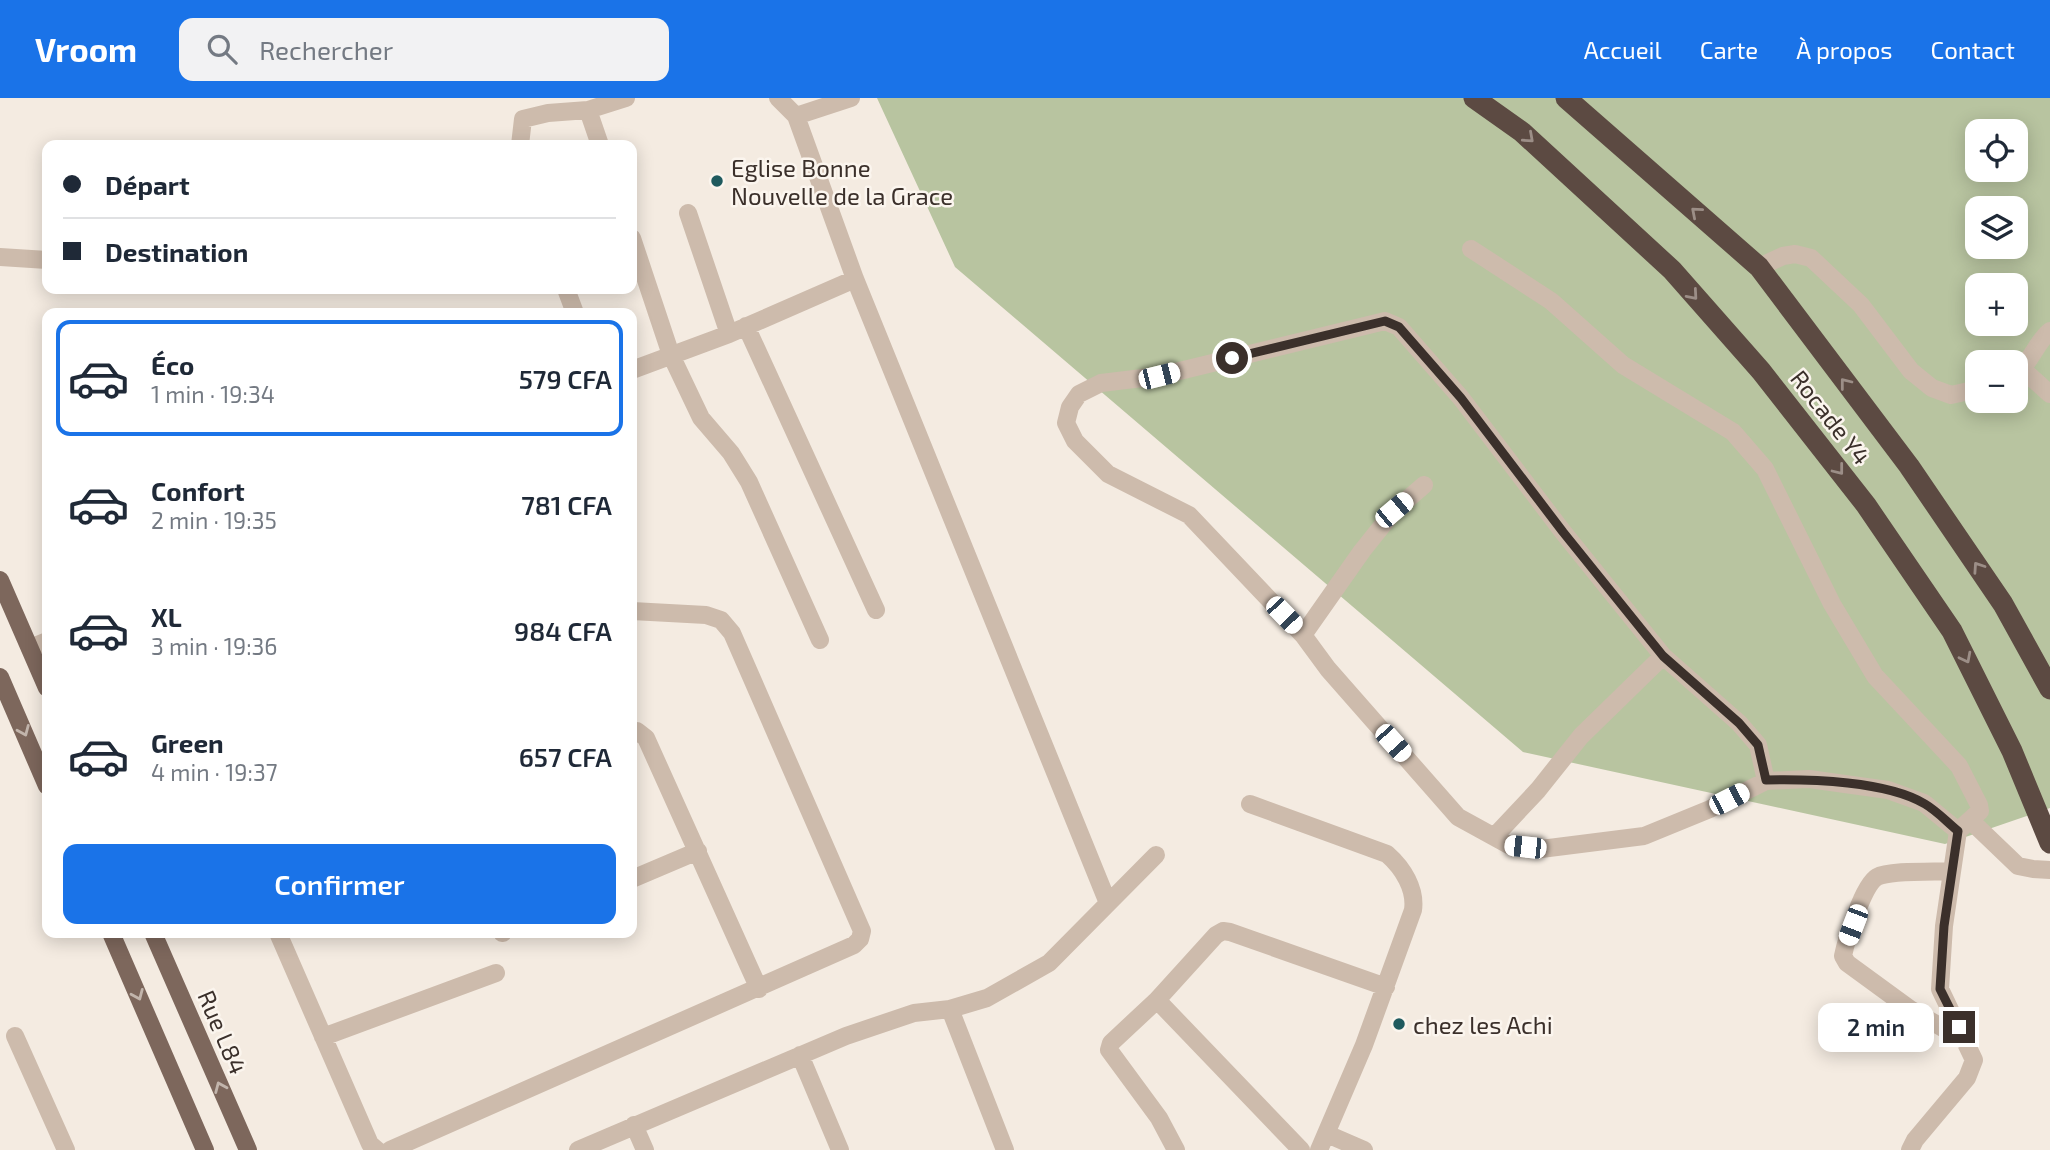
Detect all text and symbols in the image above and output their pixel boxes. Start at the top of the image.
search box [179,18,669,81]
text: Vroom [35,29,137,69]
icon: search [203,30,241,68]
text: Rechercher [259,34,393,65]
text: Accueil [1584,35,1662,64]
text: Carte [1700,35,1758,64]
text: À propos [1796,35,1893,64]
text: Contact [1931,35,2015,64]
map controls [1965,119,2028,413]
button: locate [1965,119,2028,182]
one-way arrow [1520,130,1533,143]
place label: Eglise Bonne Nouvelle de la Grace [731,153,953,210]
text: Départ [105,169,190,200]
marker: Eglise Bonne Nouvelle de la Grace [709,173,725,189]
button: layers [1965,196,2028,259]
one-way arrow [1692,208,1705,220]
text: Destination [105,236,248,267]
button: + [1965,273,2028,336]
one-way arrow [1685,287,1698,300]
route start [1216,342,1248,374]
icon: car [67,347,130,410]
text: Éco [151,349,194,380]
button: − [1965,350,2028,413]
car [1137,361,1182,391]
text: 579 CFA [519,363,612,394]
street label: Rocade Y4 [1785,364,1877,470]
one-way arrow [1841,378,1854,390]
text: 1 min · 19:34 [151,380,275,408]
one-way arrow [1830,462,1843,475]
icon: car [67,473,130,536]
text: Confort [151,475,245,506]
car [1372,488,1417,532]
text: 781 CFA [521,489,612,520]
text: 2 min · 19:35 [151,506,277,534]
one-way arrow [1974,562,1986,575]
car [1262,593,1307,637]
icon: car [67,599,130,662]
text: XL [151,601,182,632]
text: 984 CFA [514,615,612,646]
text: 3 min · 19:36 [151,632,278,660]
one-way arrow [1957,651,1971,663]
car [1372,720,1415,766]
one-way arrow [15,725,29,737]
icon: car [67,725,130,788]
text: Green [151,727,224,758]
text: 657 CFA [519,741,612,772]
text: 4 min · 19:37 [151,758,277,786]
car [1706,780,1753,818]
car [1504,834,1547,860]
button: Confirmer [63,844,616,924]
car [1836,902,1871,948]
street label: Rue L84 [192,986,254,1078]
one-way arrow [130,988,144,1001]
callout: 2 min [1819,1002,1934,1052]
place label: chez les Achi [1413,1010,1553,1039]
route end [1943,1011,1975,1043]
text: 2 min [1847,1013,1905,1041]
marker: chez les Achi [1391,1016,1407,1032]
one-way arrow [215,1082,229,1094]

